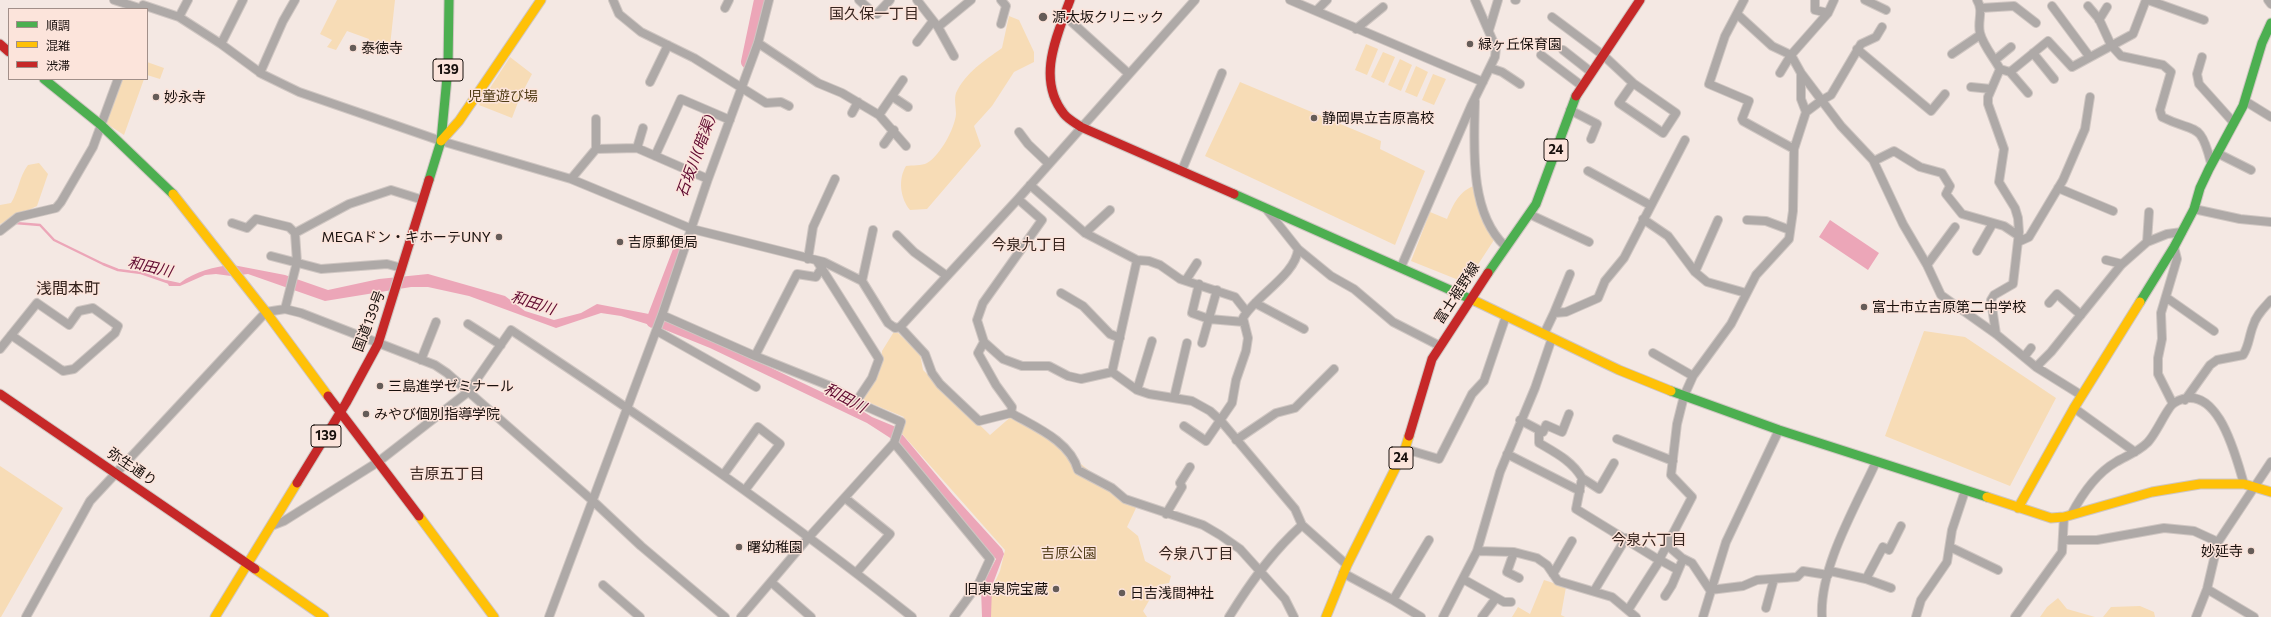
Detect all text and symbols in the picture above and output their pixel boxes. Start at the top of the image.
district label: 国久保一丁目 [829,5,919,23]
legend [8,8,148,80]
place label: 源太坂クリニック [1052,9,1164,25]
marker: 源太坂クリニック [1037,11,1049,23]
text: 順調 [46,18,70,32]
place label: 緑ヶ丘保育園 [1478,36,1562,52]
text: 混雑 [46,38,70,52]
marker: 緑ヶ丘保育園 [1465,39,1475,49]
place label: 泰徳寺 [361,40,403,56]
marker: 泰徳寺 [348,43,358,53]
text: 渋滞 [46,58,70,72]
road number: 139 [433,59,463,81]
park label: 児童遊び場 [468,88,538,104]
place label: 妙永寺 [164,89,206,105]
marker: 妙永寺 [151,92,161,102]
place label: 静岡県立吉原高校 [1322,110,1434,126]
water label: 石坂川(暗渠) [673,112,719,200]
marker: 静岡県立吉原高校 [1309,113,1319,123]
road number: 24 [1544,139,1568,161]
place label: MEGAドン・キホーテUNY [321,229,491,245]
marker: MEGAドン・キホーテUNY [494,232,504,242]
place label: 吉原郵便局 [628,234,698,250]
district label: 今泉九丁目 [992,236,1066,254]
marker: 吉原郵便局 [615,237,625,247]
water label: 和田川 [126,253,174,281]
street label: 富士裾野線 [1431,259,1483,327]
district label: 浅間本町 [36,279,100,299]
water label: 和田川 [509,287,557,319]
street label: 国道139号 [350,288,388,354]
place label: 富士市立吉原第二中学校 [1872,299,2026,315]
marker: 富士市立吉原第二中学校 [1859,302,1869,312]
place label: 三島進学ゼミナール [388,378,514,394]
water label: 和田川 [821,379,869,417]
marker: 三島進学ゼミナール [375,381,385,391]
place label: みやび個別指導学院 [374,406,500,422]
marker: みやび個別指導学院 [361,409,371,419]
road number: 139 [311,425,341,447]
street label: 弥生通り [104,444,160,490]
road number: 24 [1389,447,1413,469]
district label: 吉原五丁目 [410,465,484,483]
district label: 今泉六丁目 [1612,531,1686,549]
place label: 曙幼稚園 [747,539,803,555]
marker: 曙幼稚園 [734,542,744,552]
place label: 妙延寺 [2201,543,2243,559]
park label: 吉原公園 [1041,545,1097,561]
district label: 今泉八丁目 [1159,545,1233,563]
marker: 妙延寺 [2246,546,2256,556]
place label: 旧東泉院宝蔵 [964,581,1048,597]
marker: 旧東泉院宝蔵 [1051,584,1061,594]
place label: 日吉浅間神社 [1130,585,1214,601]
marker: 日吉浅間神社 [1117,588,1127,598]

